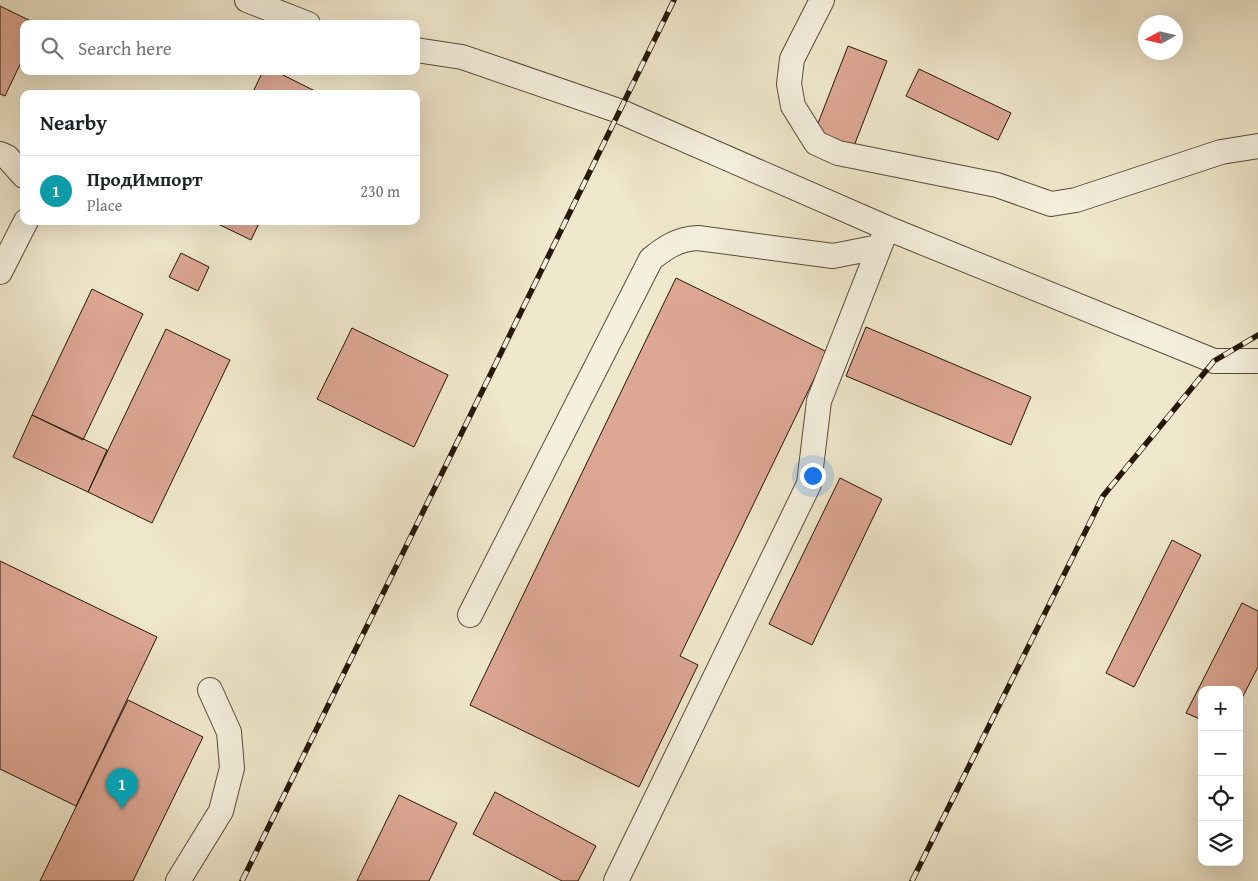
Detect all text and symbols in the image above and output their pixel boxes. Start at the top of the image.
north arrow [1138,15,1183,60]
search box [20,20,420,75]
icon: search [38,34,66,62]
text: Search here [78,34,172,62]
text: Nearby [40,107,107,138]
text: ПродИмпорт [87,165,202,193]
text: 1 [52,179,60,203]
text: 230 m [360,179,400,203]
text: Place [87,193,122,217]
your location [800,463,826,489]
map controls [1198,686,1243,866]
button: + [1198,686,1243,731]
button: − [1198,731,1243,776]
pin: 1 [106,768,138,809]
button: locate [1198,776,1243,821]
button: layers [1198,821,1243,866]

